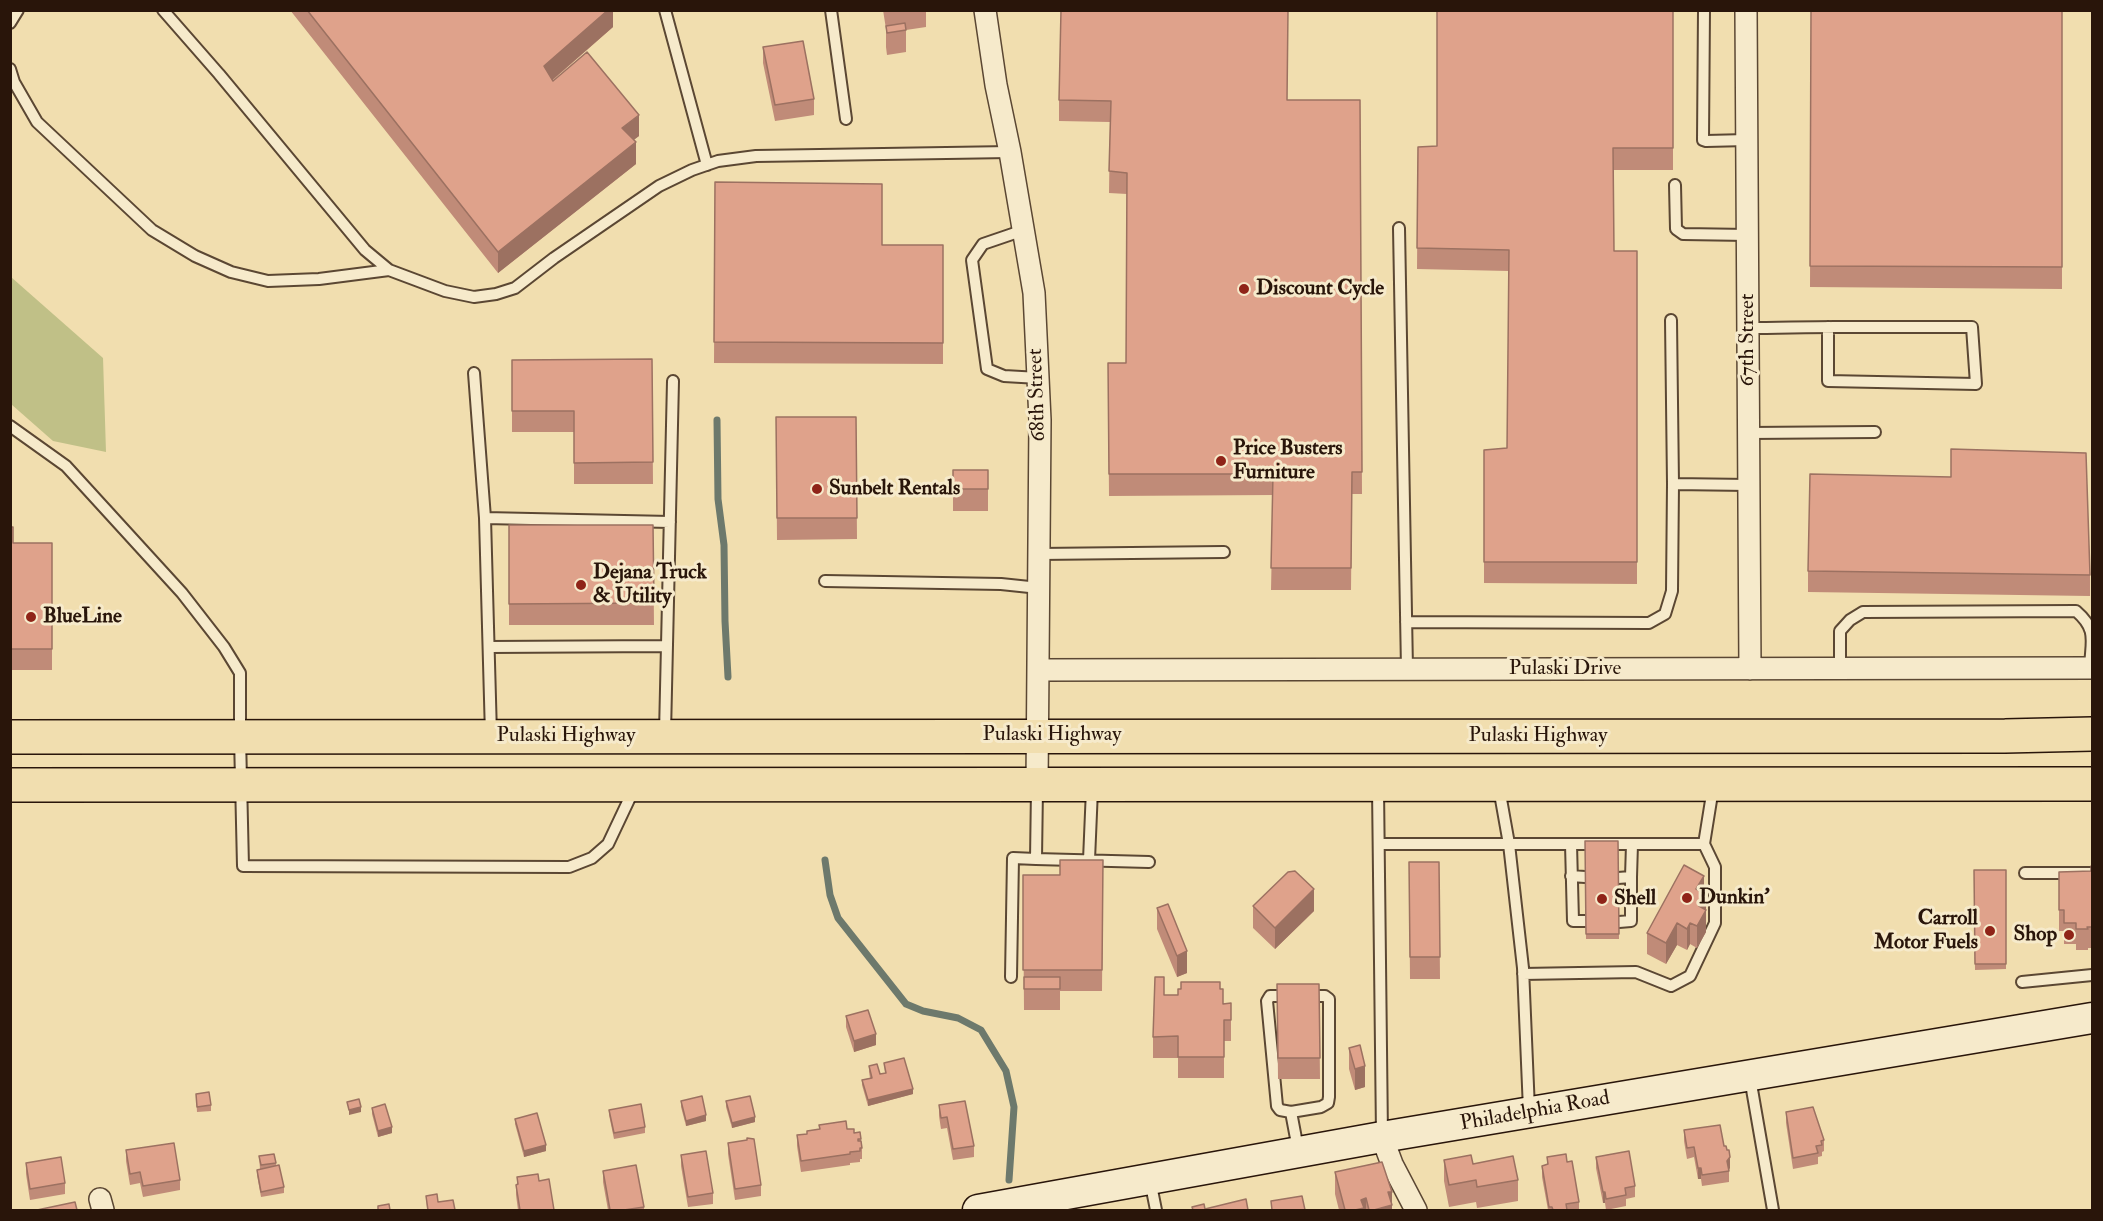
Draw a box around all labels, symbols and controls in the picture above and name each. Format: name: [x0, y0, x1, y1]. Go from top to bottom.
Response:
place label: Discount Cycle: [1256, 276, 1384, 302]
marker: Discount Cycle: [1237, 282, 1251, 296]
street label: 67th Street: [1735, 293, 1761, 387]
street label: 68th Street: [1024, 348, 1052, 442]
place label: Price Busters Furniture: [1233, 436, 1343, 486]
marker: Price Busters Furniture: [1214, 454, 1228, 468]
place label: Sunbelt Rentals: [829, 476, 960, 502]
marker: Sunbelt Rentals: [810, 482, 824, 496]
place label: Dejana Truck & Utility: [593, 560, 707, 610]
marker: Dejana Truck & Utility: [574, 578, 588, 592]
place label: BlueLine: [43, 604, 122, 630]
marker: BlueLine: [24, 610, 38, 624]
street label: Pulaski Drive: [1509, 656, 1621, 682]
street label: Pulaski Highway: [983, 722, 1121, 748]
street label: Pulaski Highway: [497, 723, 635, 749]
street label: Pulaski Highway: [1469, 723, 1607, 749]
place label: Dunkin': [1699, 885, 1770, 911]
place label: Shell: [1614, 886, 1656, 912]
marker: Dunkin': [1680, 891, 1694, 905]
marker: Shell: [1595, 892, 1609, 906]
place label: Carroll Motor Fuels: [1874, 906, 1978, 956]
place label: Shop: [2014, 922, 2057, 948]
marker: Carroll Motor Fuels: [1983, 924, 1997, 938]
marker: Shop: [2062, 928, 2076, 942]
street label: Philadelphia Road: [1458, 1086, 1612, 1138]

